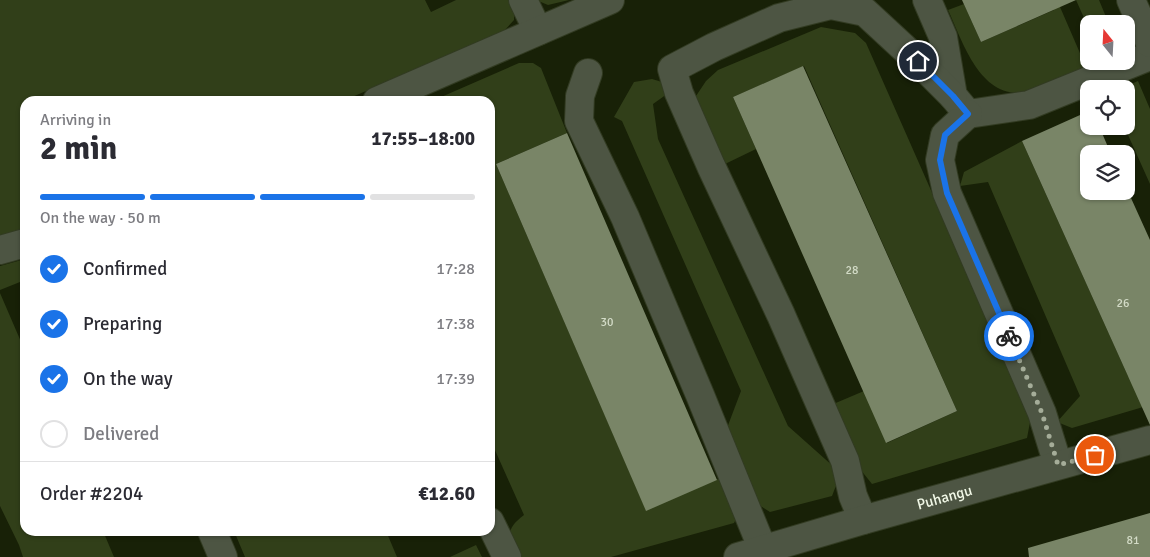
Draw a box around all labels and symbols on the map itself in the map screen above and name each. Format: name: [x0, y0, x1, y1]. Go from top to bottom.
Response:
north arrow: [1080, 15, 1135, 70]
pin: [897, 40, 939, 82]
house number: 28: [846, 263, 858, 278]
house number: 26: [1117, 296, 1129, 311]
courier: [984, 311, 1034, 361]
house number: 30: [601, 315, 613, 330]
pin: [1074, 434, 1116, 476]
street label: Puhangu: [915, 481, 974, 514]
house number: 81: [1127, 533, 1139, 548]

